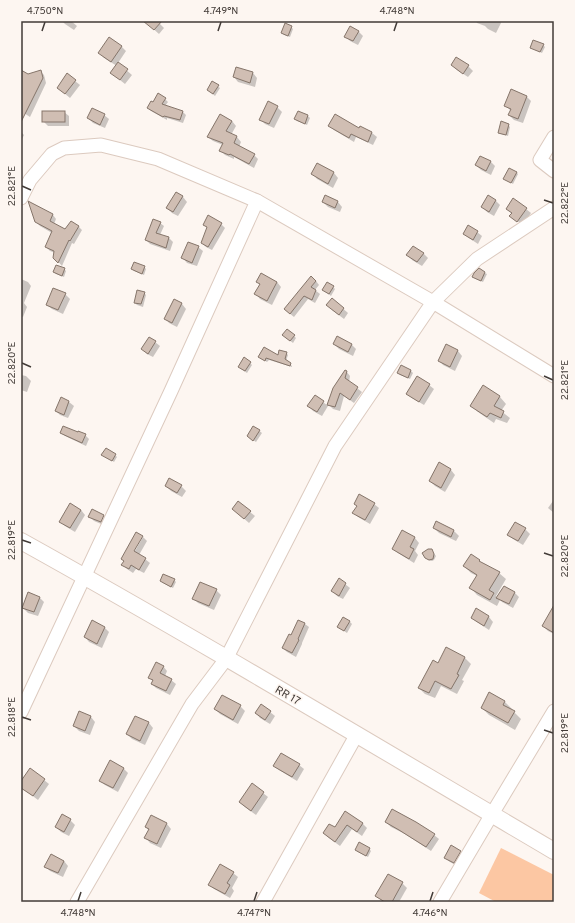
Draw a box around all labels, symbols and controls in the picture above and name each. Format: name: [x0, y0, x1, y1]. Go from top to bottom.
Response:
text: 4.750°N: [27, 5, 63, 18]
text: 4.749°N: [204, 5, 238, 18]
text: 4.748°N: [379, 5, 415, 18]
text: 22.821°E: [6, 166, 19, 206]
text: 22.822°E: [559, 182, 572, 224]
text: 22.820°E: [6, 341, 19, 385]
text: 22.821°E: [559, 360, 572, 400]
text: 22.819°E: [6, 520, 19, 560]
text: 22.820°E: [559, 534, 572, 578]
street label: RR 17: [272, 683, 303, 709]
text: 22.818°E: [6, 697, 19, 737]
text: 22.819°E: [559, 713, 572, 753]
text: 4.748°N: [60, 907, 96, 920]
text: 4.747°N: [237, 907, 271, 920]
text: 4.746°N: [412, 907, 448, 920]

